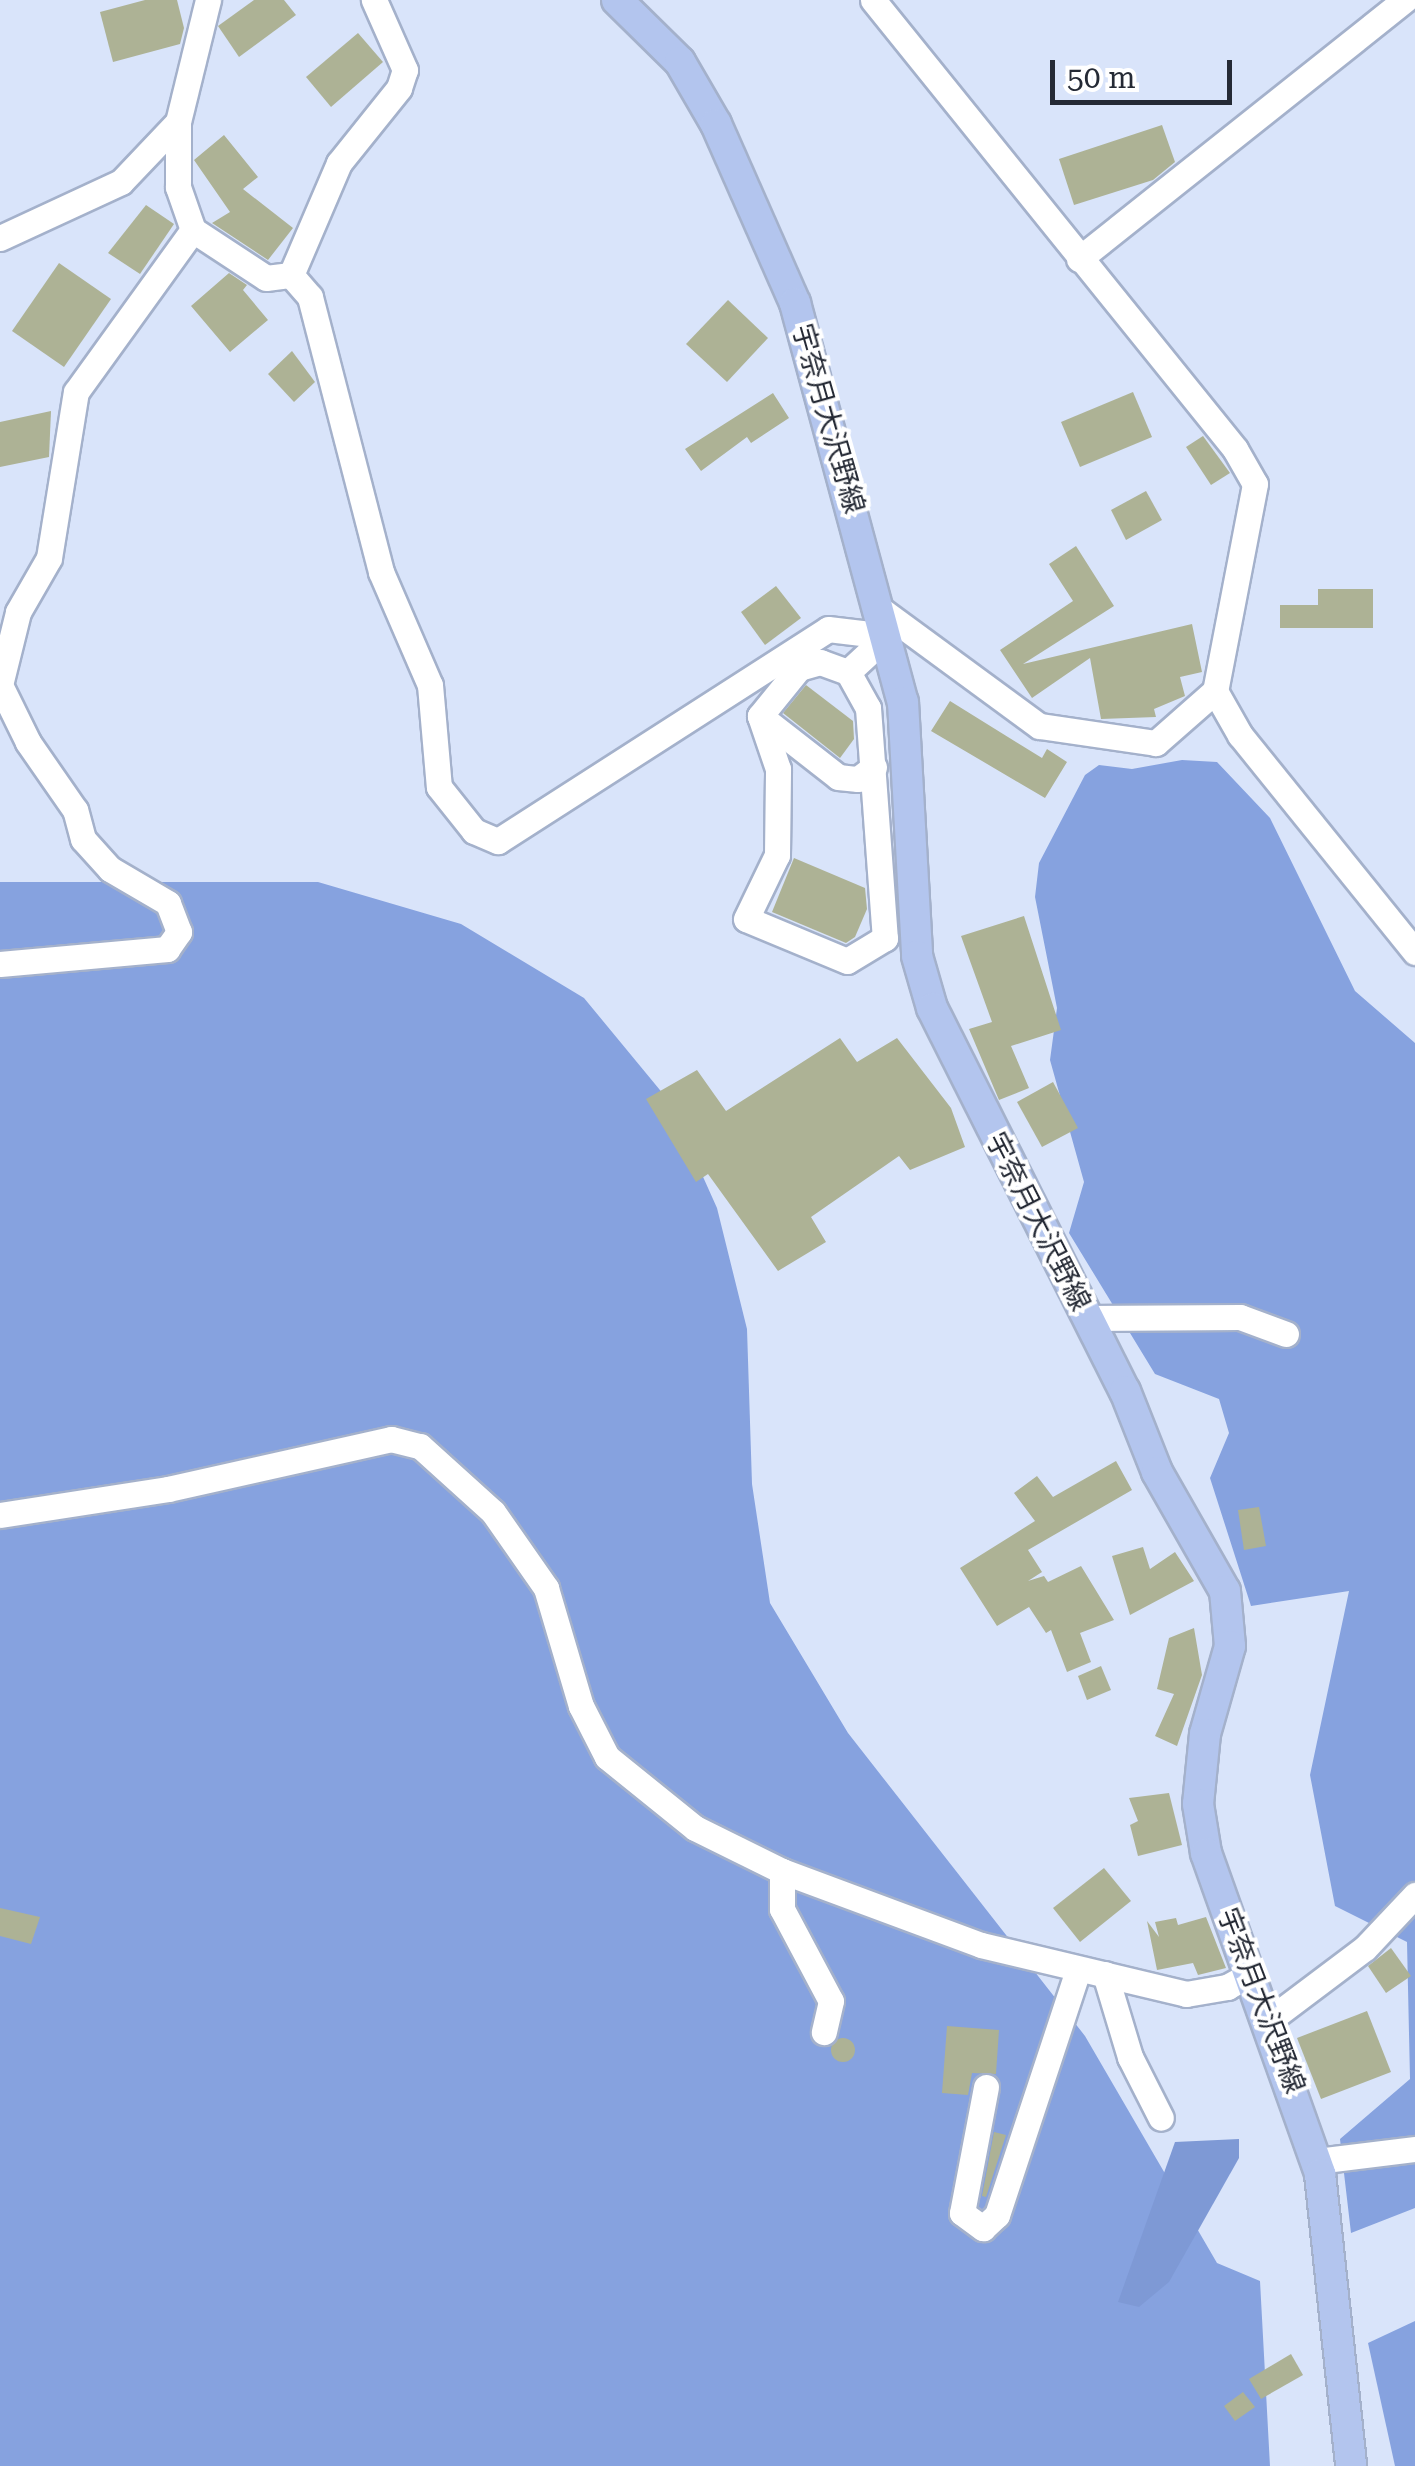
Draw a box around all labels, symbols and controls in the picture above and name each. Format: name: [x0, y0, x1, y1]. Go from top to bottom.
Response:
scale bar: [1055, 40, 1238, 102]
text: 50 m: [1067, 60, 1136, 95]
street label: 宇奈月大沢野線: [785, 320, 871, 518]
street label: 宇奈月大沢野線: [979, 1127, 1097, 1317]
street label: 宇奈月大沢野線: [1210, 1903, 1312, 2099]

